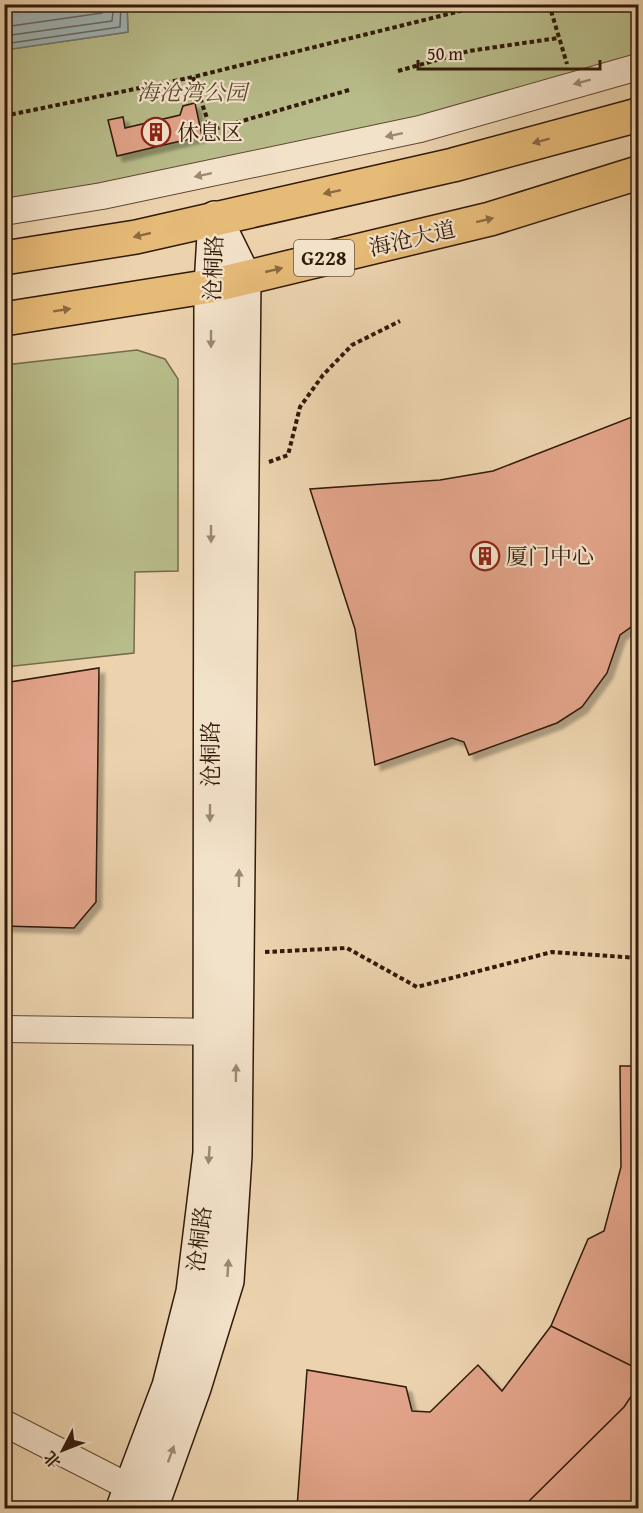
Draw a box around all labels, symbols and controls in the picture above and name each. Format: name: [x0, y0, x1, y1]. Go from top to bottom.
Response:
scale bar: [418, 33, 600, 71]
text: 50 m: [427, 40, 463, 67]
park label: 海沧湾公园: [137, 76, 250, 108]
one-way arrow: [573, 78, 591, 88]
building icon: 休息区: [140, 116, 172, 148]
place label: 休息区: [177, 116, 243, 148]
one-way arrow: [385, 130, 404, 140]
one-way arrow: [532, 137, 550, 146]
one-way arrow: [194, 171, 213, 180]
one-way arrow: [322, 188, 341, 197]
street label: 海沧大道: [366, 213, 458, 263]
one-way arrow: [475, 215, 494, 225]
one-way arrow: [132, 231, 151, 241]
street label: 沧桐路: [196, 234, 230, 302]
road number: G228: [294, 240, 354, 276]
one-way arrow: [265, 264, 283, 274]
one-way arrow: [53, 306, 72, 315]
one-way arrow: [206, 329, 216, 348]
one-way arrow: [206, 524, 216, 543]
building icon: 厦门中心: [469, 540, 501, 572]
place label: 厦门中心: [506, 540, 594, 572]
street label: 沧桐路: [194, 721, 226, 787]
one-way arrow: [205, 803, 215, 822]
one-way arrow: [234, 868, 243, 887]
one-way arrow: [231, 1063, 241, 1082]
one-way arrow: [204, 1145, 214, 1164]
street label: 沧桐路: [179, 1204, 219, 1274]
one-way arrow: [224, 1258, 233, 1277]
north arrow: [33, 1420, 93, 1480]
one-way arrow: [166, 1445, 176, 1463]
text: 北: [38, 1446, 66, 1474]

